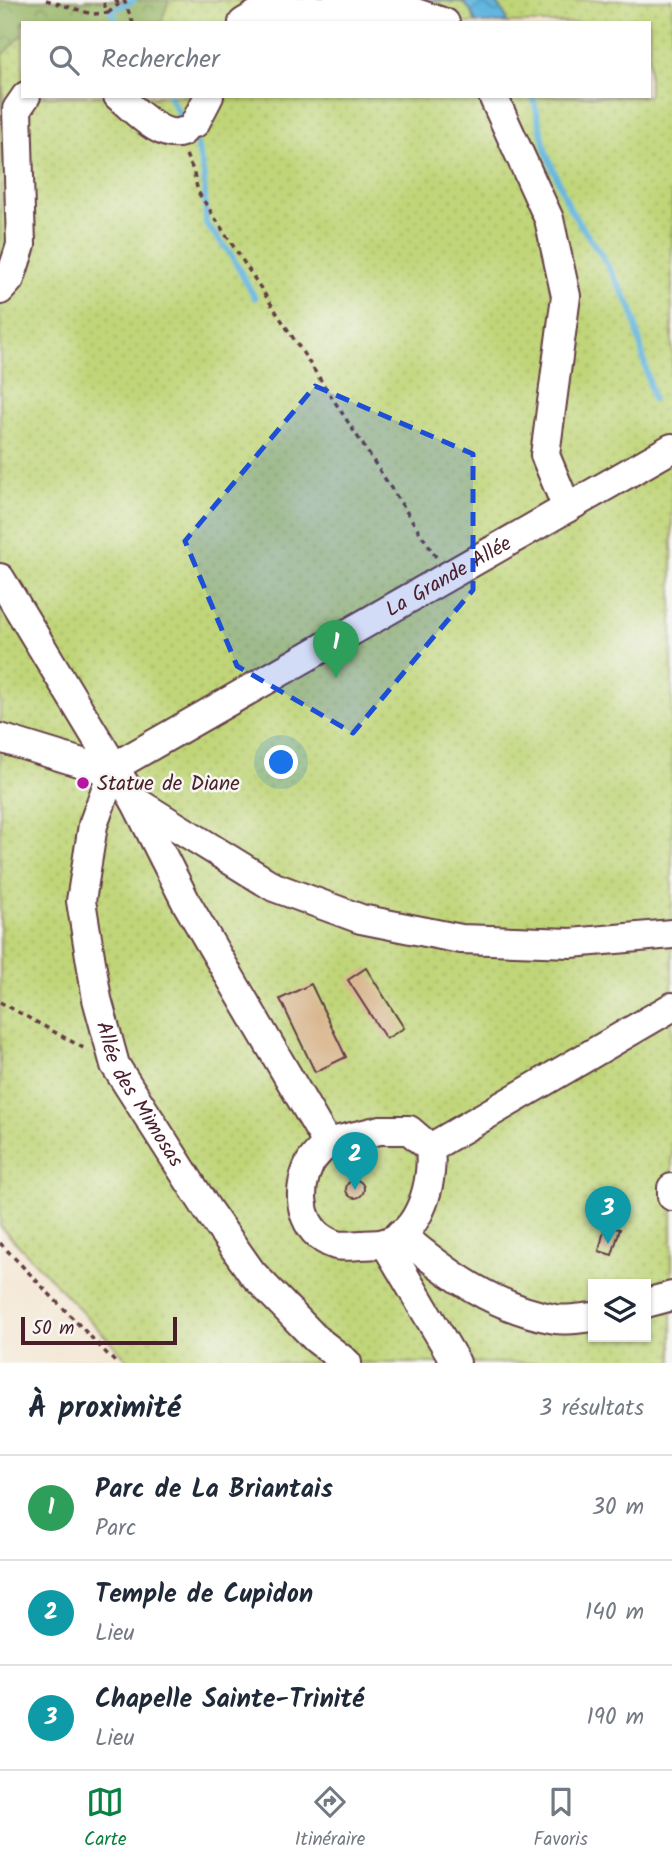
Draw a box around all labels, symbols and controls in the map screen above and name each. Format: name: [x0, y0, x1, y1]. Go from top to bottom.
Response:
search box: [21, 21, 651, 98]
text: Rechercher: [101, 39, 220, 81]
icon: search: [45, 41, 83, 79]
street label: La Grande Allée: [380, 528, 519, 626]
pin: 1: [313, 620, 359, 678]
your location: [264, 745, 298, 779]
place label: Statue de Diane: [97, 768, 240, 801]
marker: Statue de Diane: [75, 775, 91, 791]
street label: Allée des Mimosas: [86, 1018, 191, 1174]
pin: 2: [332, 1132, 378, 1190]
pin: 3: [585, 1186, 631, 1244]
map controls: [588, 1279, 651, 1342]
button: layers: [588, 1279, 651, 1342]
scale bar: [21, 1314, 177, 1346]
text: 50 m: [32, 1314, 74, 1344]
text: À proximité: [28, 1385, 181, 1433]
text: 3 résultats: [539, 1391, 644, 1427]
text: Parc de La Briantais: [95, 1469, 333, 1511]
text: 1: [48, 1490, 54, 1526]
text: 30 m: [592, 1490, 644, 1526]
text: Parc: [95, 1511, 136, 1547]
text: Temple de Cupidon: [95, 1574, 313, 1616]
text: 2: [44, 1595, 58, 1631]
text: 140 m: [585, 1595, 644, 1631]
text: Lieu: [95, 1616, 134, 1652]
text: Chapelle Sainte-Trinité: [95, 1679, 364, 1721]
text: 3: [45, 1700, 57, 1736]
text: 190 m: [587, 1700, 644, 1736]
text: Lieu: [95, 1721, 134, 1757]
tab: Carte: [84, 1783, 127, 1855]
tab: Itinéraire: [295, 1783, 365, 1855]
tab: Favoris: [534, 1783, 588, 1855]

